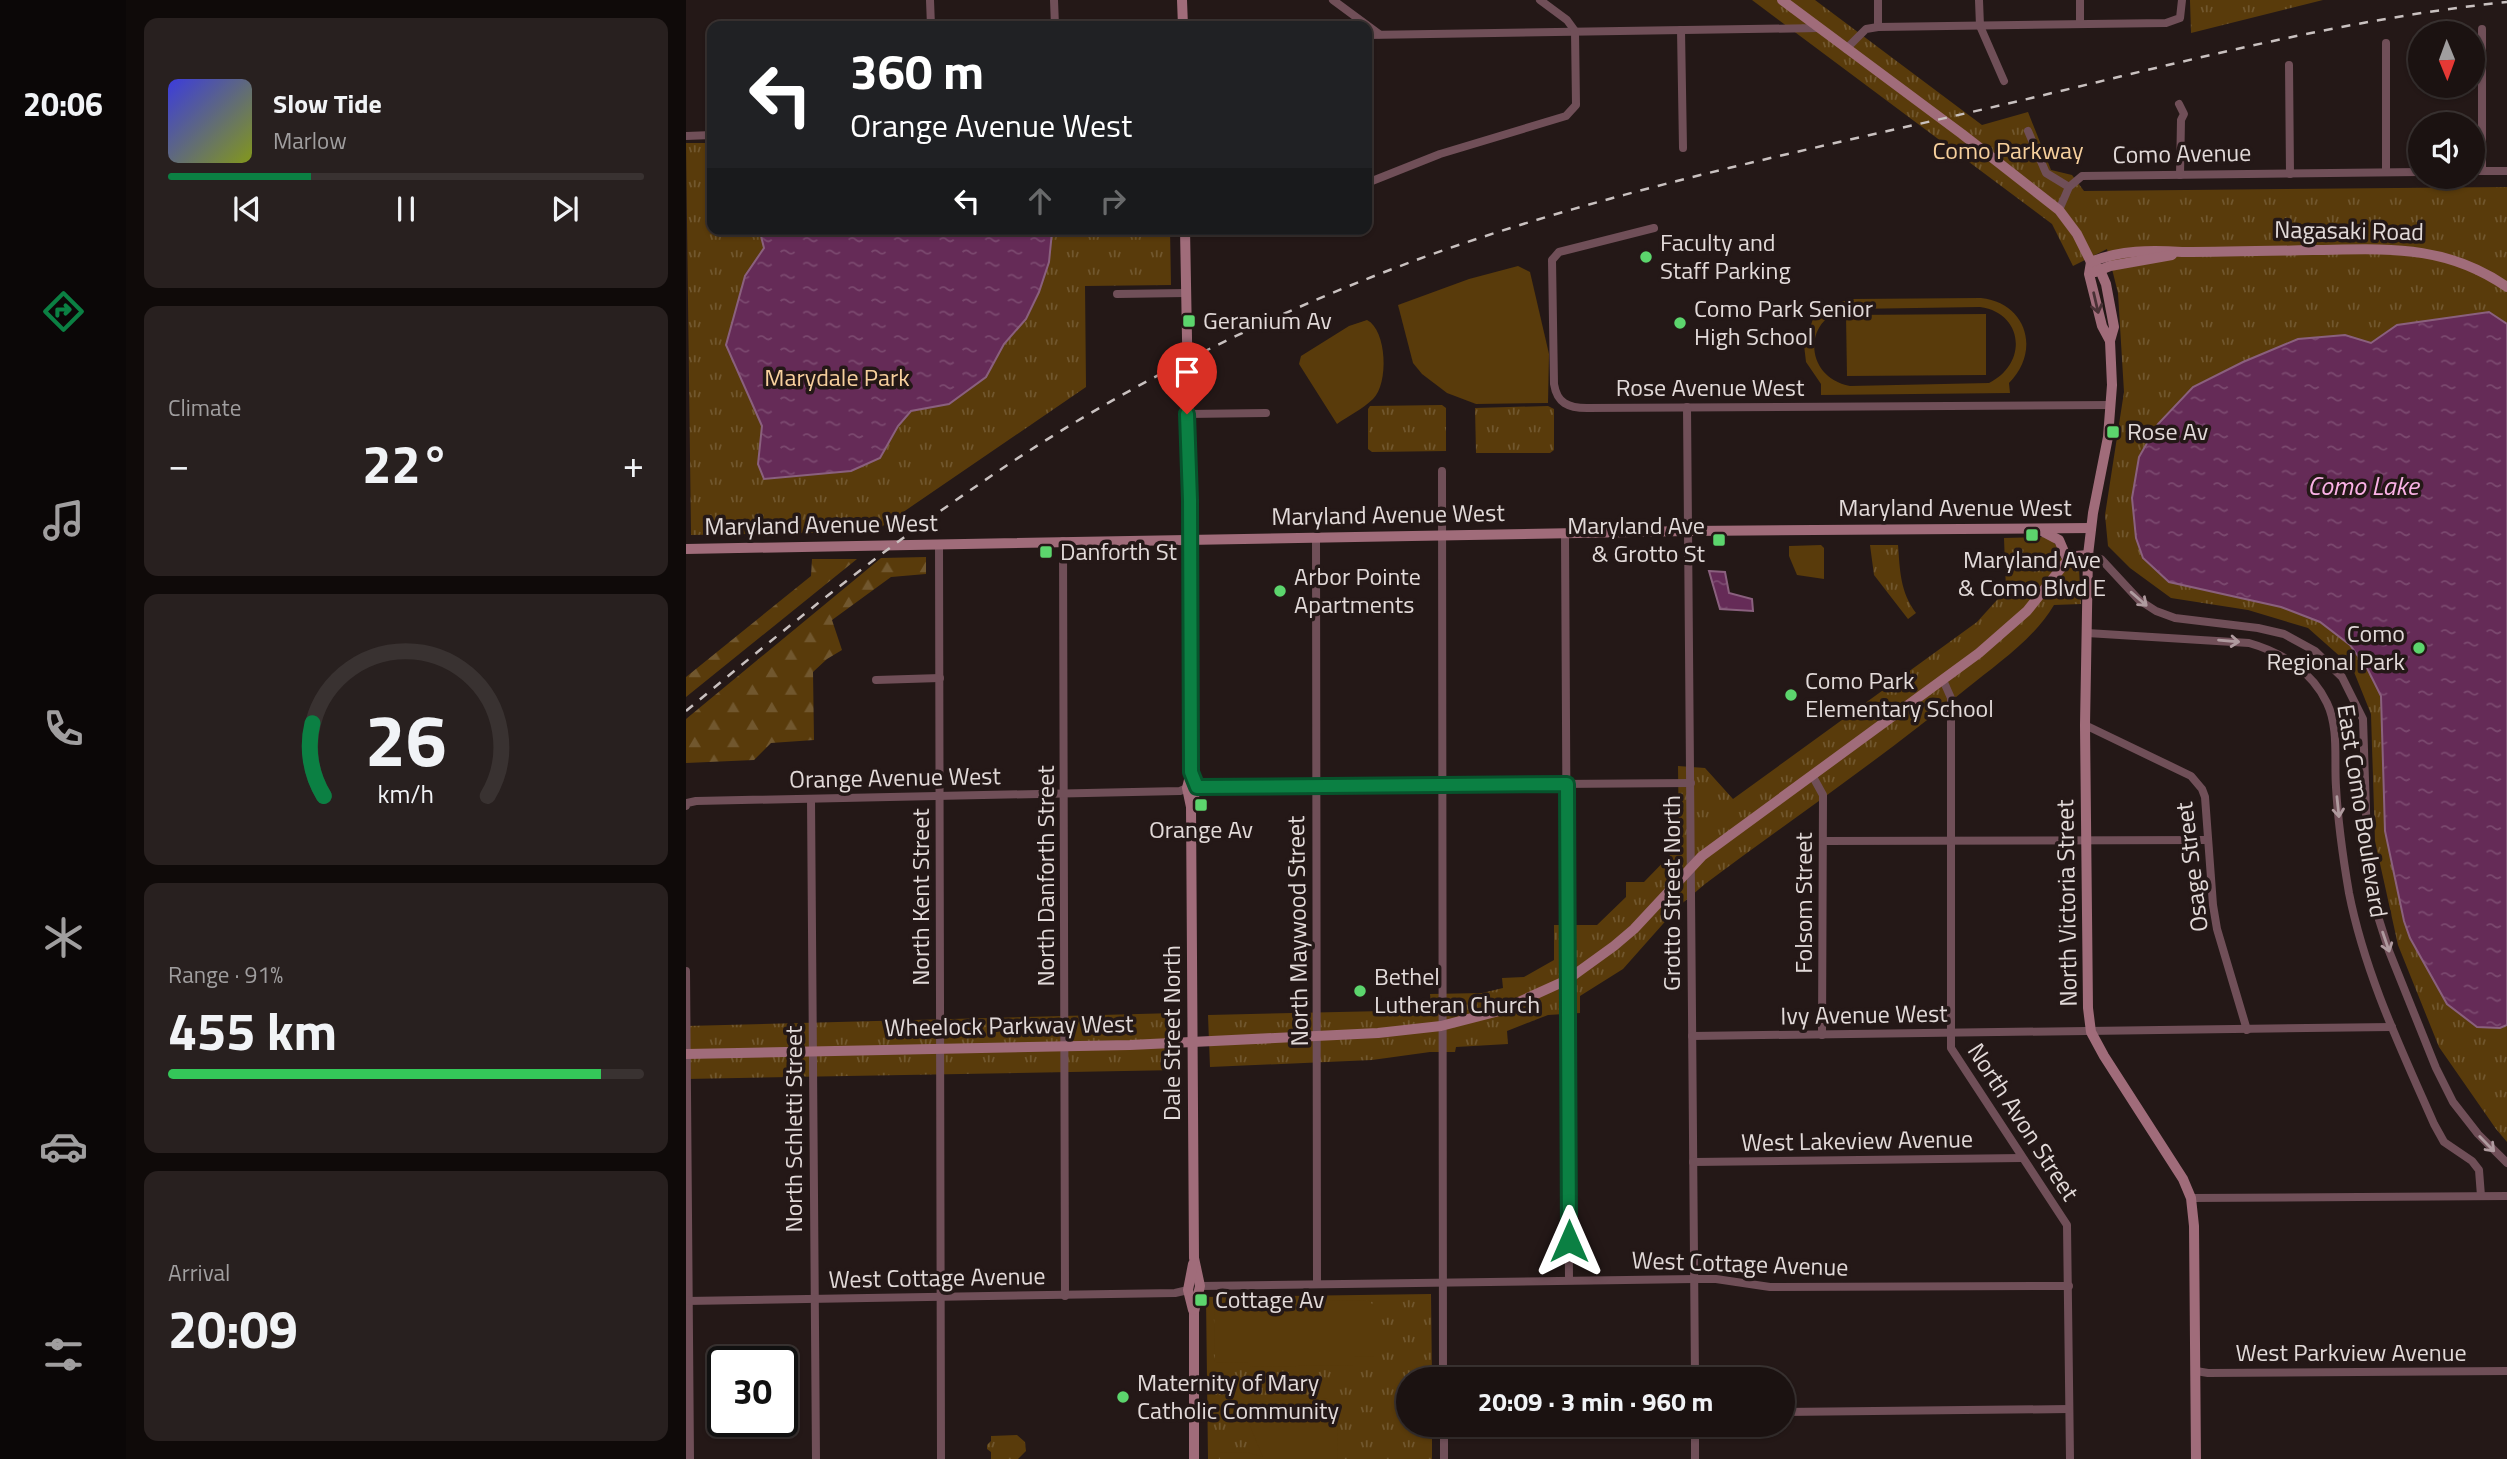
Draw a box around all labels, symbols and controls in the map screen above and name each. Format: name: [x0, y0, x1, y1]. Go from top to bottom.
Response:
north arrow: [2408, 21, 2485, 98]
map controls: [2408, 21, 2485, 189]
text: 360 m: [850, 33, 984, 108]
icon: left: [735, 49, 826, 140]
text: 20:06: [23, 80, 103, 128]
text: Slow Tide: [273, 84, 382, 123]
text: Orange Avenue West: [850, 101, 1132, 149]
button: sound: [2408, 112, 2485, 189]
text: Marlow: [273, 123, 347, 158]
park label: Como Parkway: [1932, 132, 2084, 168]
street label: Como Avenue: [2112, 134, 2252, 172]
icon: left: [948, 182, 986, 220]
icon: ahead: [1021, 182, 1059, 220]
icon: right: [1094, 182, 1132, 220]
icon: previous: [228, 190, 266, 228]
icon: pause: [387, 190, 425, 228]
icon: next: [546, 190, 584, 228]
street label: Nagasaki Road: [2274, 211, 2424, 249]
place label: Faculty and Staff Parking: [1660, 224, 1791, 288]
marker: Faculty and Staff Parking: [1638, 249, 1654, 265]
icon: directions: [39, 287, 88, 336]
place label: Como Park Senior High School: [1694, 290, 1873, 354]
one-way arrow: [2090, 291, 2104, 314]
place label: Geranium Av: [1203, 302, 1332, 338]
marker: Geranium Av: [1181, 313, 1197, 329]
marker: Como Park Senior High School: [1672, 315, 1688, 331]
pin: [1157, 342, 1217, 414]
icon: arrive: [1168, 353, 1206, 391]
park label: Marydale Park: [764, 359, 910, 395]
street label: Rose Avenue West: [1616, 369, 1805, 405]
text: Climate: [168, 390, 241, 425]
place label: Rose Av: [2127, 413, 2208, 449]
text: 22°: [362, 424, 450, 503]
marker: Rose Av: [2105, 424, 2121, 440]
text: −: [168, 435, 189, 493]
text: +: [623, 435, 644, 493]
water label: Como Lake: [2307, 466, 2421, 505]
street label: Maryland Avenue West: [1838, 489, 2072, 525]
street label: Maryland Avenue West: [1271, 494, 1506, 534]
icon: music: [39, 496, 88, 545]
street label: Maryland Avenue West: [704, 504, 939, 544]
place label: Maryland Ave & Grotto St: [1567, 507, 1706, 571]
marker: Maryland Ave & Como Blvd E: [2024, 527, 2040, 543]
marker: Maryland Ave & Grotto St: [1711, 532, 1727, 548]
place label: Danforth St: [1060, 533, 1177, 569]
place label: Maryland Ave & Como Blvd E: [1958, 541, 2106, 605]
marker: Danforth St: [1038, 544, 1054, 560]
place label: Arbor Pointe Apartments: [1294, 558, 1421, 622]
marker: Arbor Pointe Apartments: [1272, 583, 1288, 599]
one-way arrow: [2130, 591, 2148, 607]
place label: Como Regional Park: [2266, 615, 2406, 679]
one-way arrow: [2217, 635, 2240, 648]
marker: Como Regional Park: [2411, 640, 2427, 656]
place label: Como Park Elementary School: [1805, 662, 1994, 726]
text: 26: [365, 684, 447, 794]
marker: Como Park Elementary School: [1783, 687, 1799, 703]
street label: East Como Boulevard: [2328, 702, 2398, 920]
icon: phone: [39, 704, 88, 753]
street label: Orange Avenue West: [789, 757, 1002, 797]
street label: North Danforth Street: [1027, 765, 1063, 987]
text: km/h: [378, 774, 434, 812]
street label: Grotto Street North: [1653, 795, 1689, 991]
one-way arrow: [2331, 795, 2344, 818]
marker: Orange Av: [1193, 797, 1209, 813]
street label: North Victoria Street: [2046, 799, 2086, 1007]
street label: Osage Street: [2165, 800, 2217, 934]
street label: North Kent Street: [902, 808, 938, 986]
place label: Orange Av: [1149, 811, 1253, 847]
street label: North Maywood Street: [1277, 815, 1317, 1047]
street label: Folsom Street: [1785, 832, 1821, 974]
icon: climate: [39, 913, 88, 962]
one-way arrow: [2381, 930, 2393, 952]
street label: Dale Street North: [1153, 945, 1189, 1121]
text: Range · 91%: [168, 957, 283, 992]
place label: Bethel Lutheran Church: [1374, 958, 1540, 1022]
marker: Bethel Lutheran Church: [1352, 983, 1368, 999]
text: 455 km: [168, 991, 337, 1070]
street label: Ivy Avenue West: [1780, 995, 1948, 1033]
street label: Wheelock Parkway West: [884, 1005, 1134, 1045]
street label: North Schletti Street: [775, 1025, 811, 1232]
street label: North Avon Street: [1959, 1036, 2089, 1208]
street label: West Lakeview Avenue: [1741, 1120, 1973, 1160]
icon: car: [39, 1122, 88, 1171]
one-way arrow: [2478, 1135, 2495, 1152]
position arrow: [1532, 1204, 1606, 1278]
street label: West Cottage Avenue: [1631, 1241, 1849, 1285]
text: Arrival: [168, 1255, 230, 1290]
street label: West Cottage Avenue: [828, 1257, 1046, 1297]
place label: Cottage Av: [1215, 1281, 1324, 1317]
text: 20:09: [168, 1289, 298, 1368]
marker: Cottage Av: [1193, 1292, 1209, 1308]
icon: filters: [39, 1330, 88, 1379]
street label: West Parkview Avenue: [2235, 1334, 2467, 1370]
speed limit sign: 30: [707, 1346, 798, 1437]
place label: Maternity of Mary Catholic Community: [1137, 1364, 1340, 1428]
text: 20:09 · 3 min · 960 m: [1478, 1382, 1713, 1421]
marker: Maternity of Mary Catholic Community: [1115, 1389, 1131, 1405]

